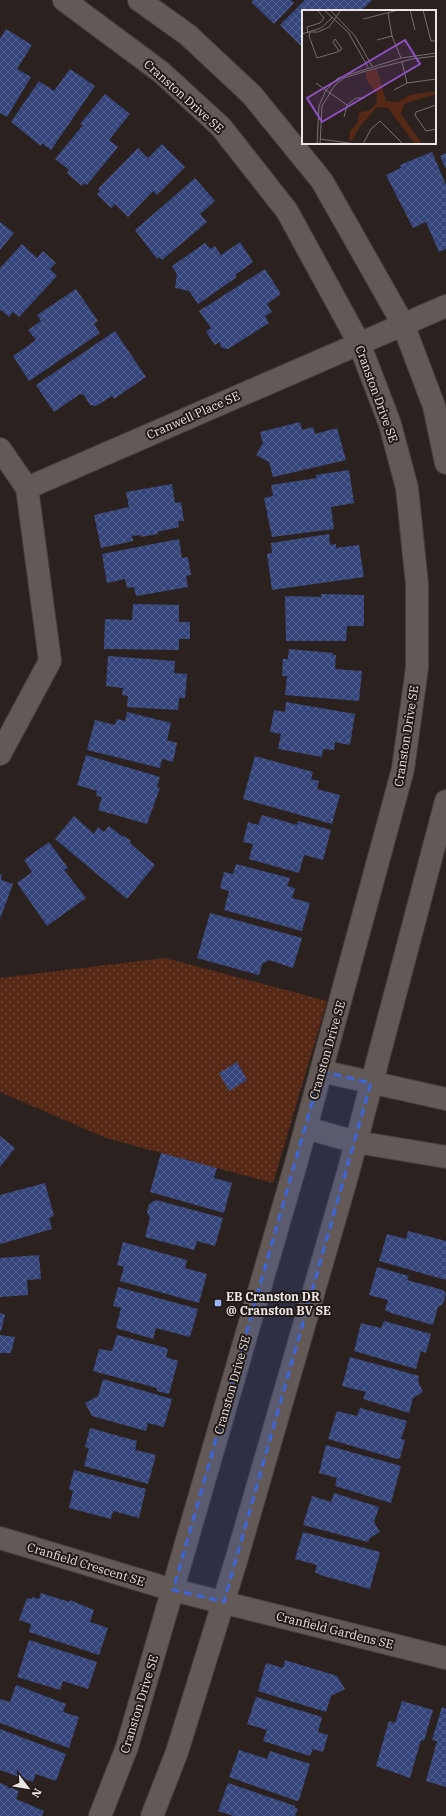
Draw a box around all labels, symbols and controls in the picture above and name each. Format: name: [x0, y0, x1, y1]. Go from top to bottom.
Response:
inset map: [302, 10, 436, 144]
street label: Cranston Drive SE: [141, 56, 227, 136]
street label: Cranston Drive SE: [352, 343, 402, 445]
street label: Cranwell Place SE: [144, 388, 242, 442]
street label: Cranston Drive SE: [391, 684, 421, 788]
street label: Cranston Drive SE: [306, 999, 348, 1101]
place label: EB Cranston DR @ Cranston BV SE: [226, 1289, 331, 1318]
marker: EB Cranston DR @ Cranston BV SE: [213, 1298, 223, 1308]
street label: Cranston Drive SE: [211, 1334, 253, 1436]
street label: Cranfield Crescent SE: [25, 1539, 147, 1589]
street label: Cranfield Gardens SE: [275, 1608, 395, 1652]
street label: Cranston Drive SE: [117, 1653, 161, 1755]
north arrow: [8, 1768, 48, 1808]
text: N: [28, 1786, 45, 1801]

